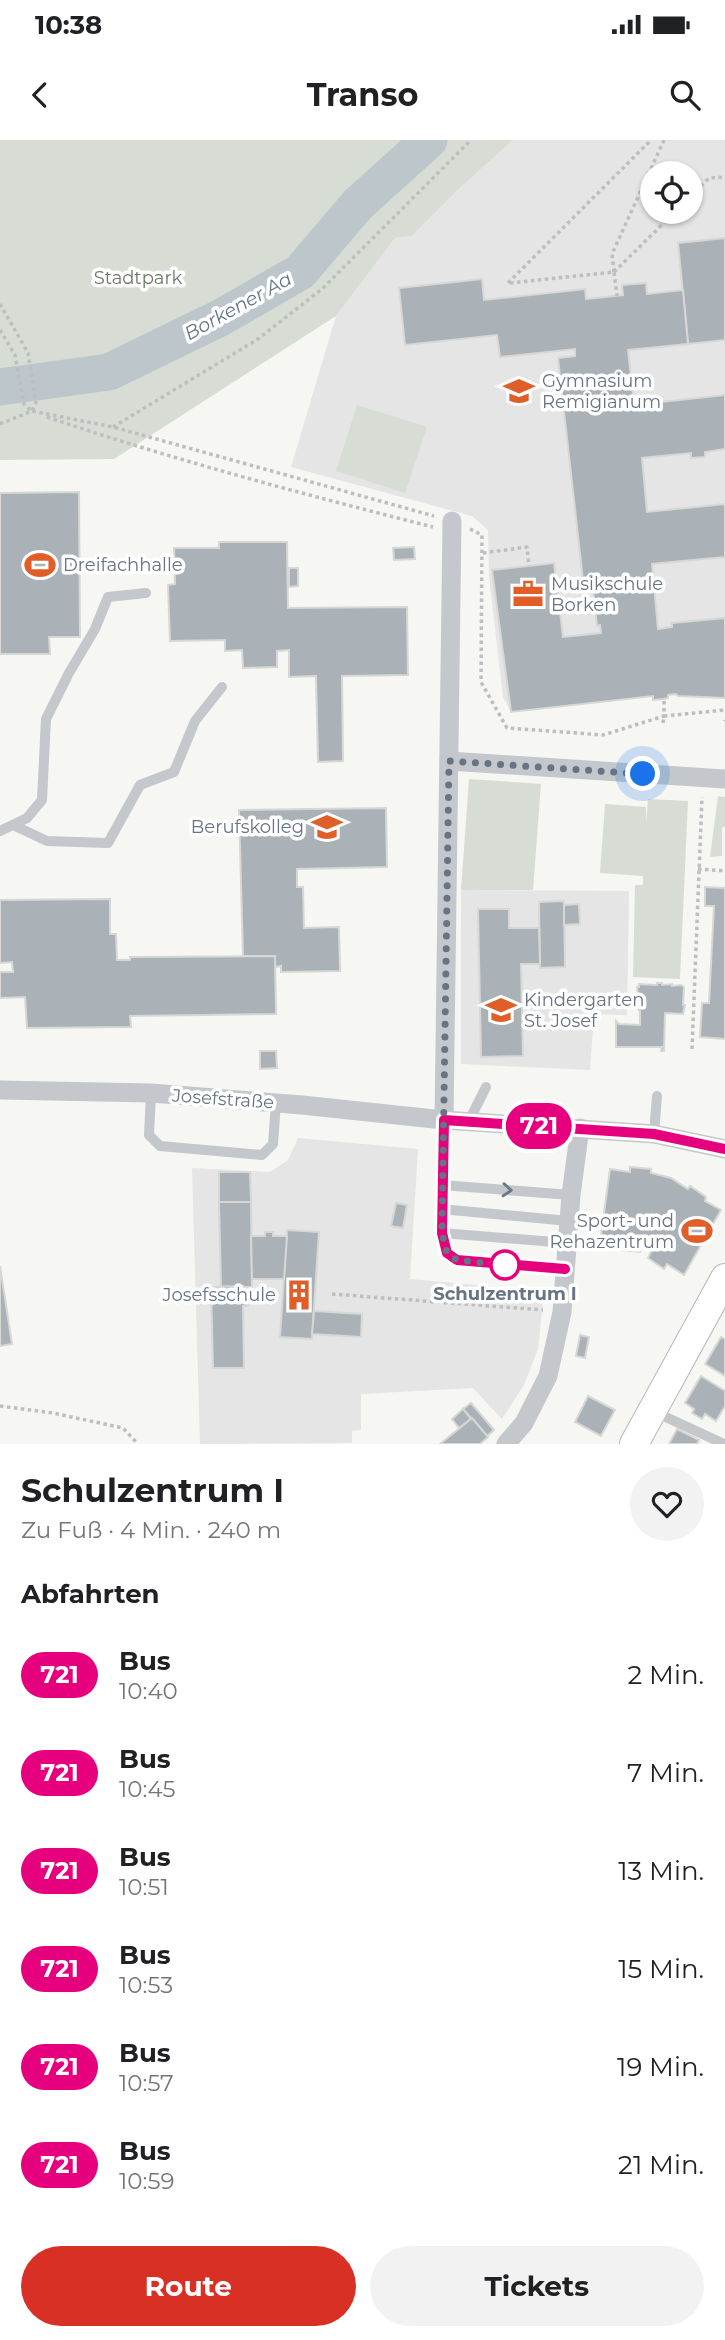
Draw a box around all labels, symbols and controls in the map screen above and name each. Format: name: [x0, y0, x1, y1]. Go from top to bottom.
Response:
text: 10:38: [35, 9, 102, 41]
text: Transo: [307, 75, 418, 114]
icon: back: [21, 76, 59, 114]
icon: search: [666, 76, 704, 114]
map controls: [640, 161, 703, 224]
button: locate: [640, 161, 703, 224]
park label: Stadtpark: [94, 267, 183, 289]
water label: Borkener Aa: [180, 267, 296, 345]
place label: Gymnasium Remigianum: [542, 370, 661, 413]
school or university icon: Gymnasium Remigianum: [502, 374, 536, 408]
sports icon: Dreifachhalle: [23, 548, 57, 582]
place label: Dreifachhalle: [63, 554, 183, 576]
place label: Musikschule Borken: [551, 573, 663, 616]
office icon: Musikschule Borken: [511, 577, 545, 611]
your location: [625, 756, 660, 791]
school or university icon: Berufskolleg: [310, 810, 344, 844]
place label: Berufskolleg: [191, 816, 304, 838]
place label: Kindergarten St. Josef: [524, 989, 644, 1032]
school or university icon: Kindergarten St. Josef: [484, 993, 518, 1027]
street label: Josefstraße: [170, 1084, 275, 1114]
line badge: 721: [499, 1103, 579, 1149]
text: 721: [520, 1111, 558, 1140]
one-way arrow: [501, 1182, 512, 1197]
place label: Sport- und Rehazentrum: [550, 1210, 674, 1253]
sports icon: Sport- und Rehazentrum: [680, 1214, 714, 1248]
marker: Schulzentrum I: [490, 1250, 520, 1280]
building icon: Josefsschule: [282, 1278, 316, 1312]
place label: Schulzentrum I: [433, 1283, 577, 1305]
place label: Josefsschule: [161, 1284, 276, 1306]
button: heart: [630, 1467, 704, 1541]
text: Schulzentrum I: [21, 1470, 284, 1510]
text: Zu Fuß · 4 Min. · 240 m: [21, 1516, 281, 1544]
text: Abfahrten: [21, 1578, 160, 1610]
text: Bus: [119, 1645, 171, 1677]
text: 2 Min.: [628, 1659, 704, 1691]
text: 721: [40, 1660, 79, 1689]
text: 10:40: [119, 1677, 178, 1705]
text: Bus: [119, 1743, 171, 1775]
text: 7 Min.: [627, 1757, 704, 1789]
text: 721: [40, 1758, 79, 1787]
text: 10:45: [119, 1775, 176, 1803]
text: Bus: [119, 1841, 171, 1873]
text: 13 Min.: [618, 1855, 704, 1887]
text: 721: [40, 1856, 79, 1885]
text: 10:51: [119, 1873, 169, 1901]
text: Bus: [119, 1939, 171, 1971]
text: 15 Min.: [618, 1953, 704, 1985]
text: 721: [40, 1954, 79, 1983]
text: 10:53: [119, 1971, 173, 1999]
text: Bus: [119, 2037, 171, 2069]
text: 19 Min.: [617, 2051, 704, 2083]
text: 721: [40, 2052, 79, 2081]
text: 10:57: [119, 2069, 174, 2097]
text: Bus: [119, 2135, 171, 2167]
text: 21 Min.: [618, 2149, 704, 2181]
text: 721: [40, 2150, 79, 2179]
text: 10:59: [119, 2167, 174, 2195]
button: Route: [21, 2246, 356, 2326]
button: Tickets: [370, 2246, 704, 2326]

